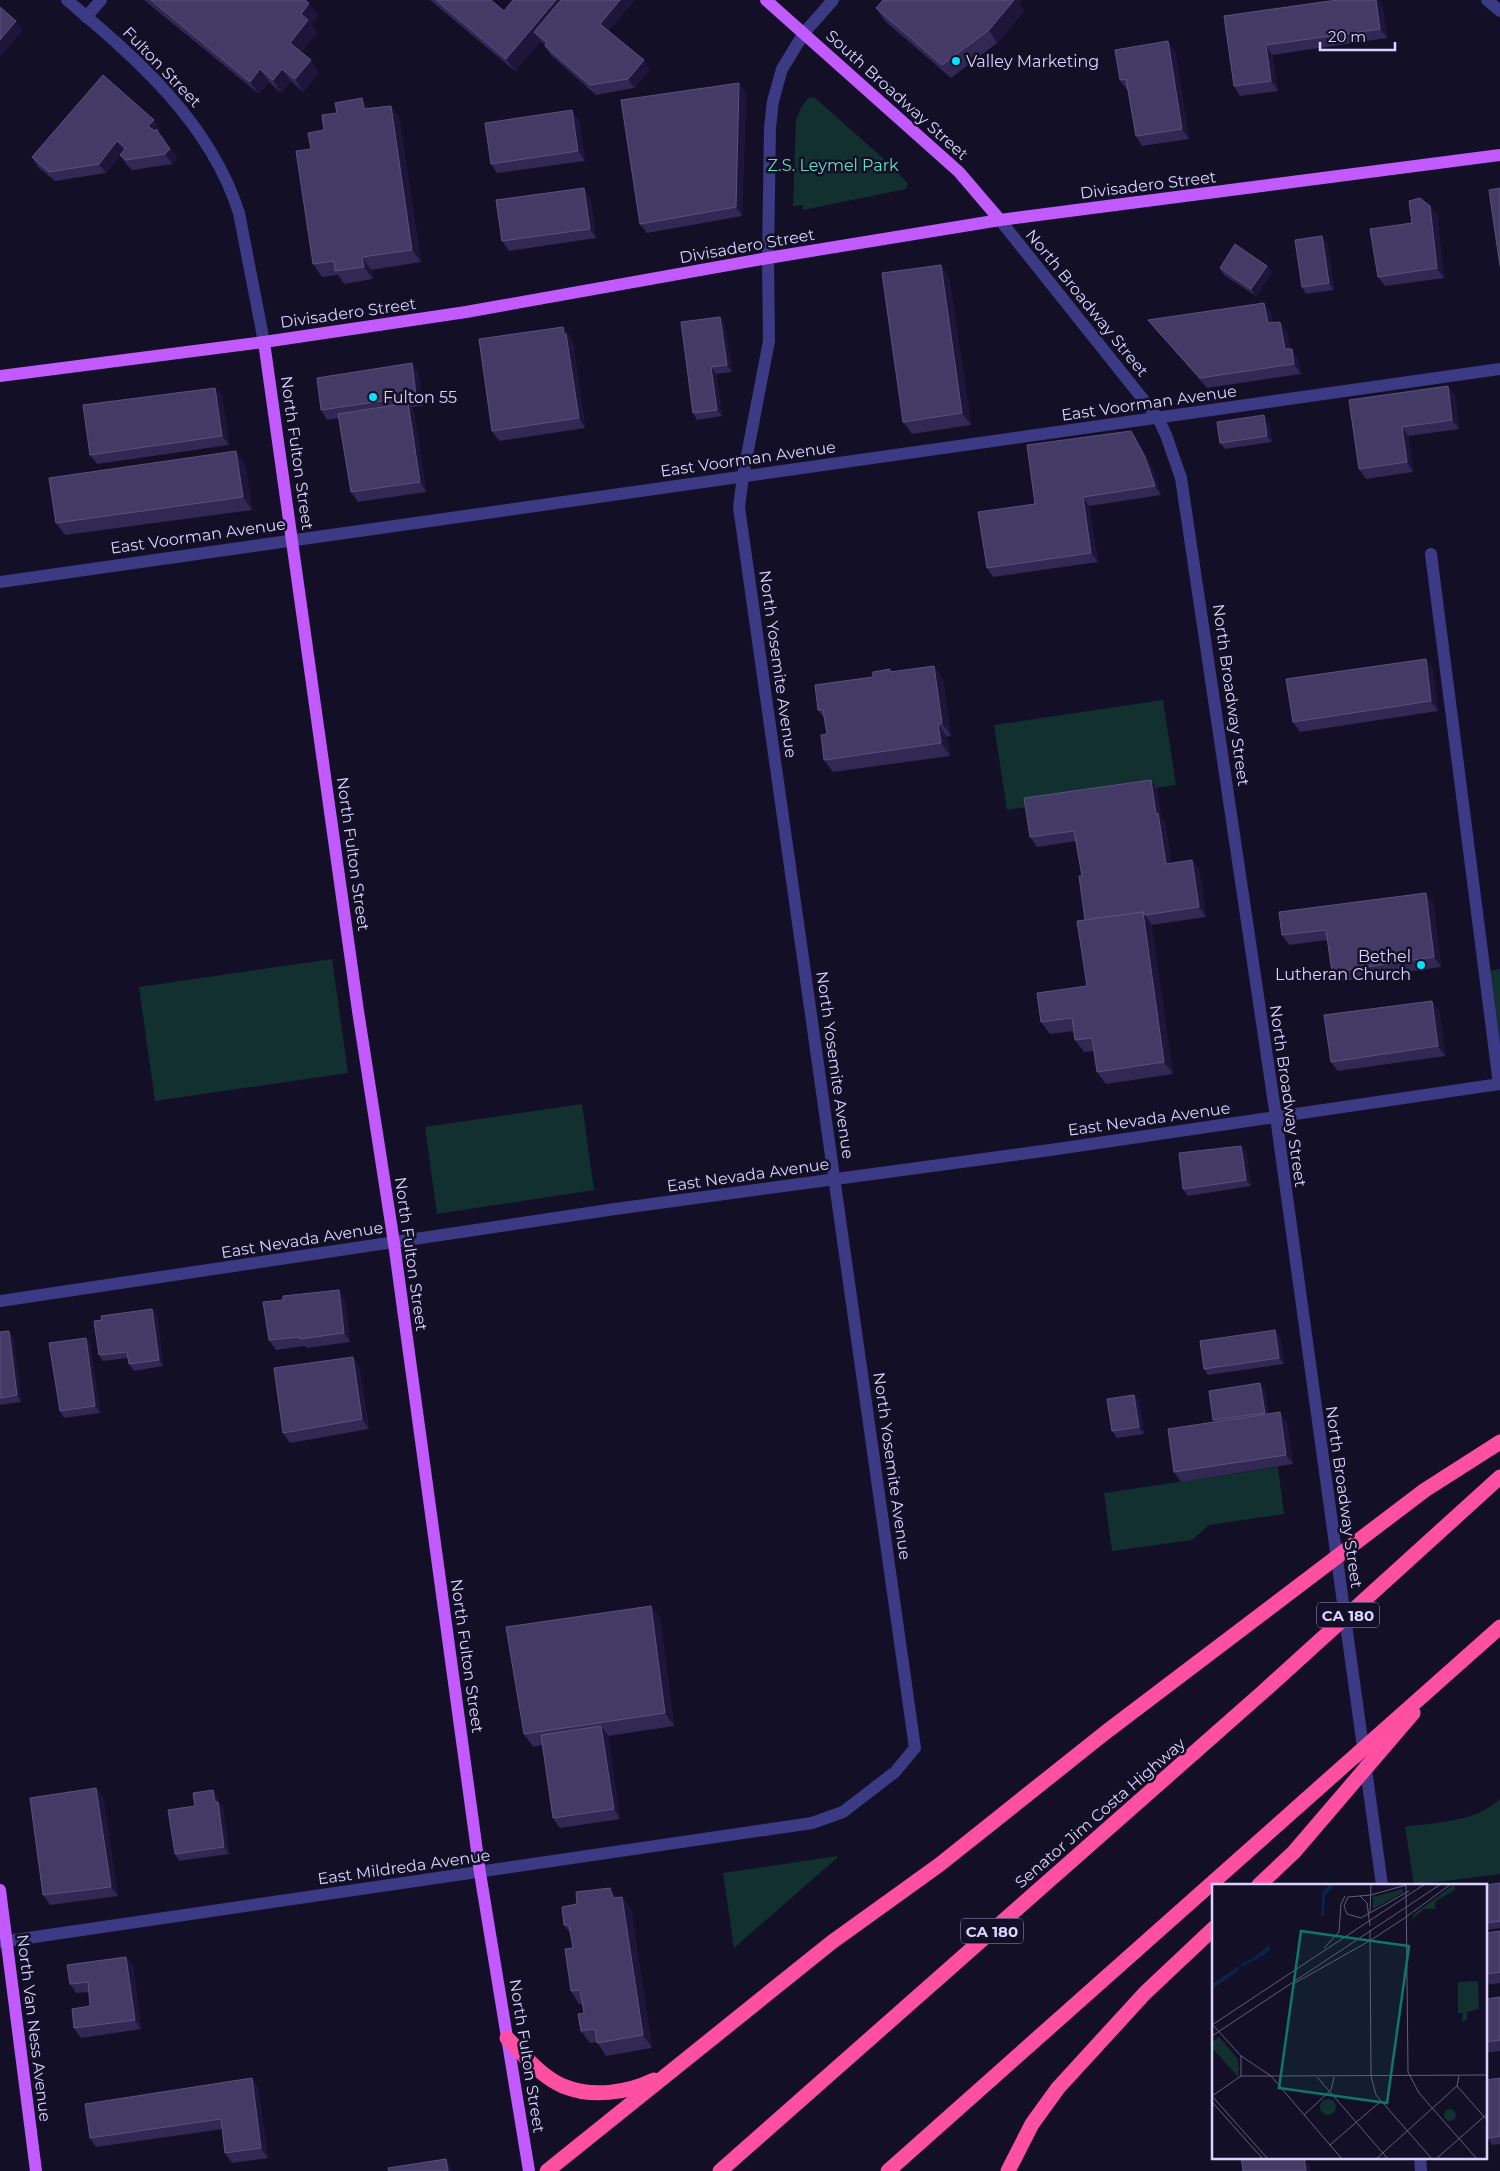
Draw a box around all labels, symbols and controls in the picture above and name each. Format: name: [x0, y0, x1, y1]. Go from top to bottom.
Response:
scale bar: [1320, 20, 1395, 52]
street label: Fulton Street: [119, 23, 205, 111]
street label: South Broadway Street: [822, 26, 972, 164]
text: 20 m: [1328, 27, 1366, 46]
place label: Valley Marketing: [966, 52, 1099, 71]
marker: Valley Marketing: [950, 55, 962, 67]
park label: Z.S. Leymel Park: [767, 156, 899, 175]
street label: Divisadero Street: [1079, 167, 1218, 203]
street label: Divisadero Street: [678, 225, 817, 267]
street label: North Broadway Street: [1022, 226, 1153, 381]
street label: Divisadero Street: [279, 294, 418, 332]
street label: North Fulton Street: [277, 375, 317, 532]
street label: East Voorman Avenue: [1060, 381, 1238, 425]
place label: Fulton 55: [383, 388, 457, 407]
marker: Fulton 55: [367, 391, 379, 403]
street label: East Voorman Avenue: [659, 437, 837, 481]
street label: East Voorman Avenue: [109, 514, 287, 558]
street label: North Yosemite Avenue: [755, 569, 801, 759]
street label: North Broadway Street: [1209, 603, 1253, 788]
street label: North Fulton Street: [333, 776, 373, 933]
place label: Bethel Lutheran Church: [1275, 947, 1411, 984]
marker: Bethel Lutheran Church: [1415, 959, 1427, 971]
street label: North Yosemite Avenue: [812, 970, 858, 1160]
street label: North Broadway Street: [1266, 1004, 1310, 1189]
street label: East Nevada Avenue: [1067, 1098, 1231, 1140]
street label: East Nevada Avenue: [666, 1154, 830, 1196]
street label: North Fulton Street: [391, 1176, 431, 1333]
street label: East Nevada Avenue: [220, 1218, 384, 1262]
street label: North Yosemite Avenue: [869, 1371, 915, 1561]
street label: North Broadway Street: [1322, 1405, 1366, 1590]
street label: North Fulton Street: [447, 1578, 487, 1735]
road number: CA 180: [1317, 1602, 1379, 1628]
street label: Senator Jim Costa Highway: [1011, 1734, 1189, 1892]
street label: East Mildreda Avenue: [317, 1845, 491, 1889]
inset map: [1212, 1884, 1488, 2158]
road number: CA 180: [961, 1918, 1023, 1944]
street label: North Van Ness Avenue: [13, 1933, 55, 2123]
street label: North Fulton Street: [505, 1978, 549, 2135]

